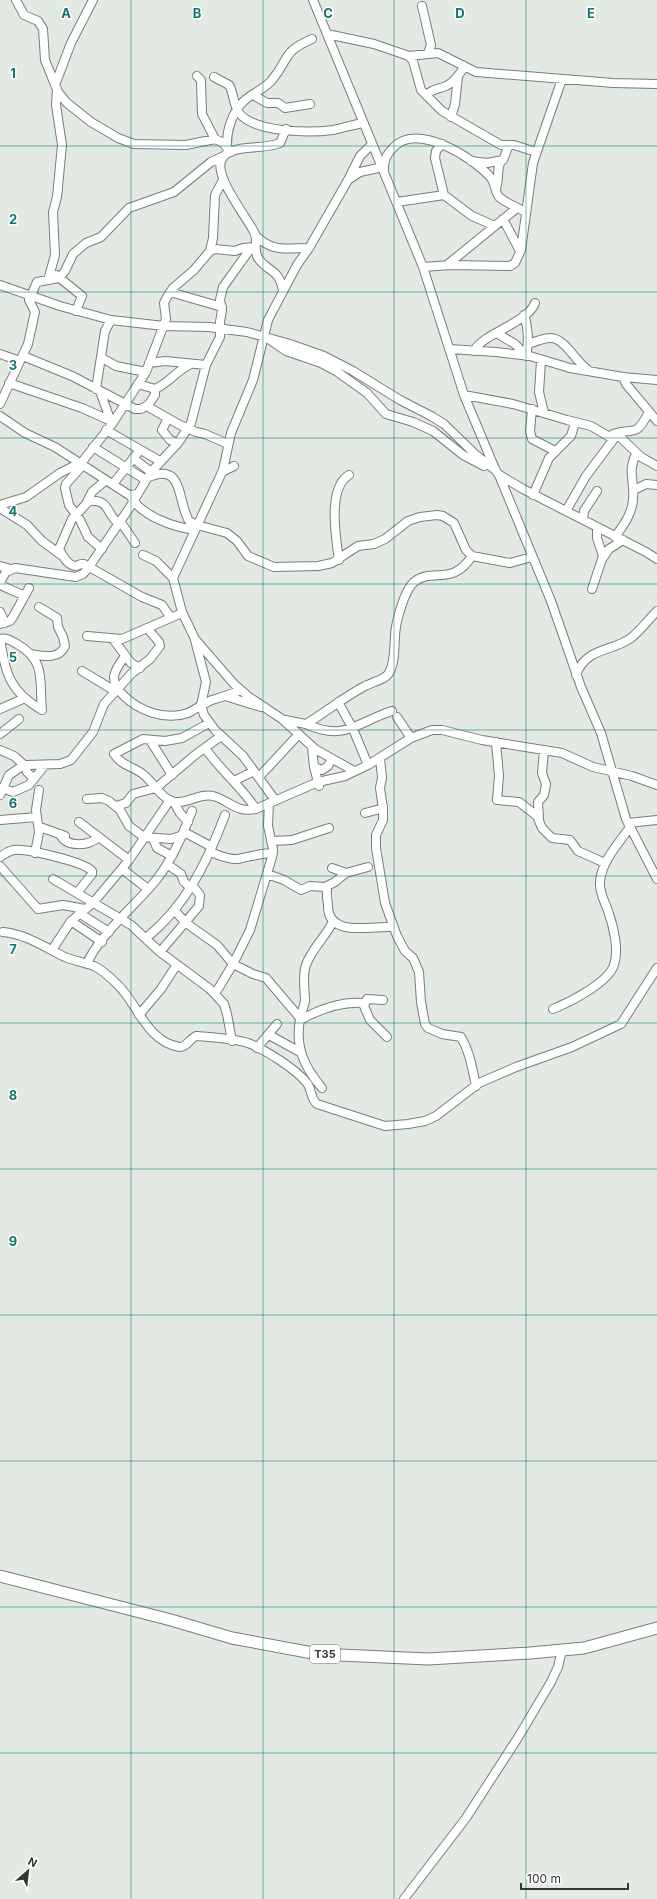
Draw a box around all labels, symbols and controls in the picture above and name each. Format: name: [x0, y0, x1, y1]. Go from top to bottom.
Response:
text: A: [61, 5, 71, 21]
text: B: [193, 5, 202, 21]
text: C: [323, 5, 333, 21]
text: D: [455, 5, 465, 21]
text: E: [587, 5, 595, 21]
text: 1: [10, 65, 16, 81]
text: 2: [9, 211, 17, 227]
text: 3: [9, 357, 17, 373]
text: 4: [9, 503, 18, 519]
text: 5: [9, 649, 17, 665]
text: 6: [9, 795, 17, 811]
text: 7: [9, 941, 17, 957]
text: 8: [9, 1087, 17, 1103]
text: 9: [9, 1233, 17, 1249]
road number: T35: [310, 1645, 340, 1663]
north arrow: [8, 1851, 48, 1891]
text: N: [26, 1854, 40, 1870]
scale bar: [521, 1865, 628, 1891]
text: 100 m: [527, 1871, 561, 1886]

